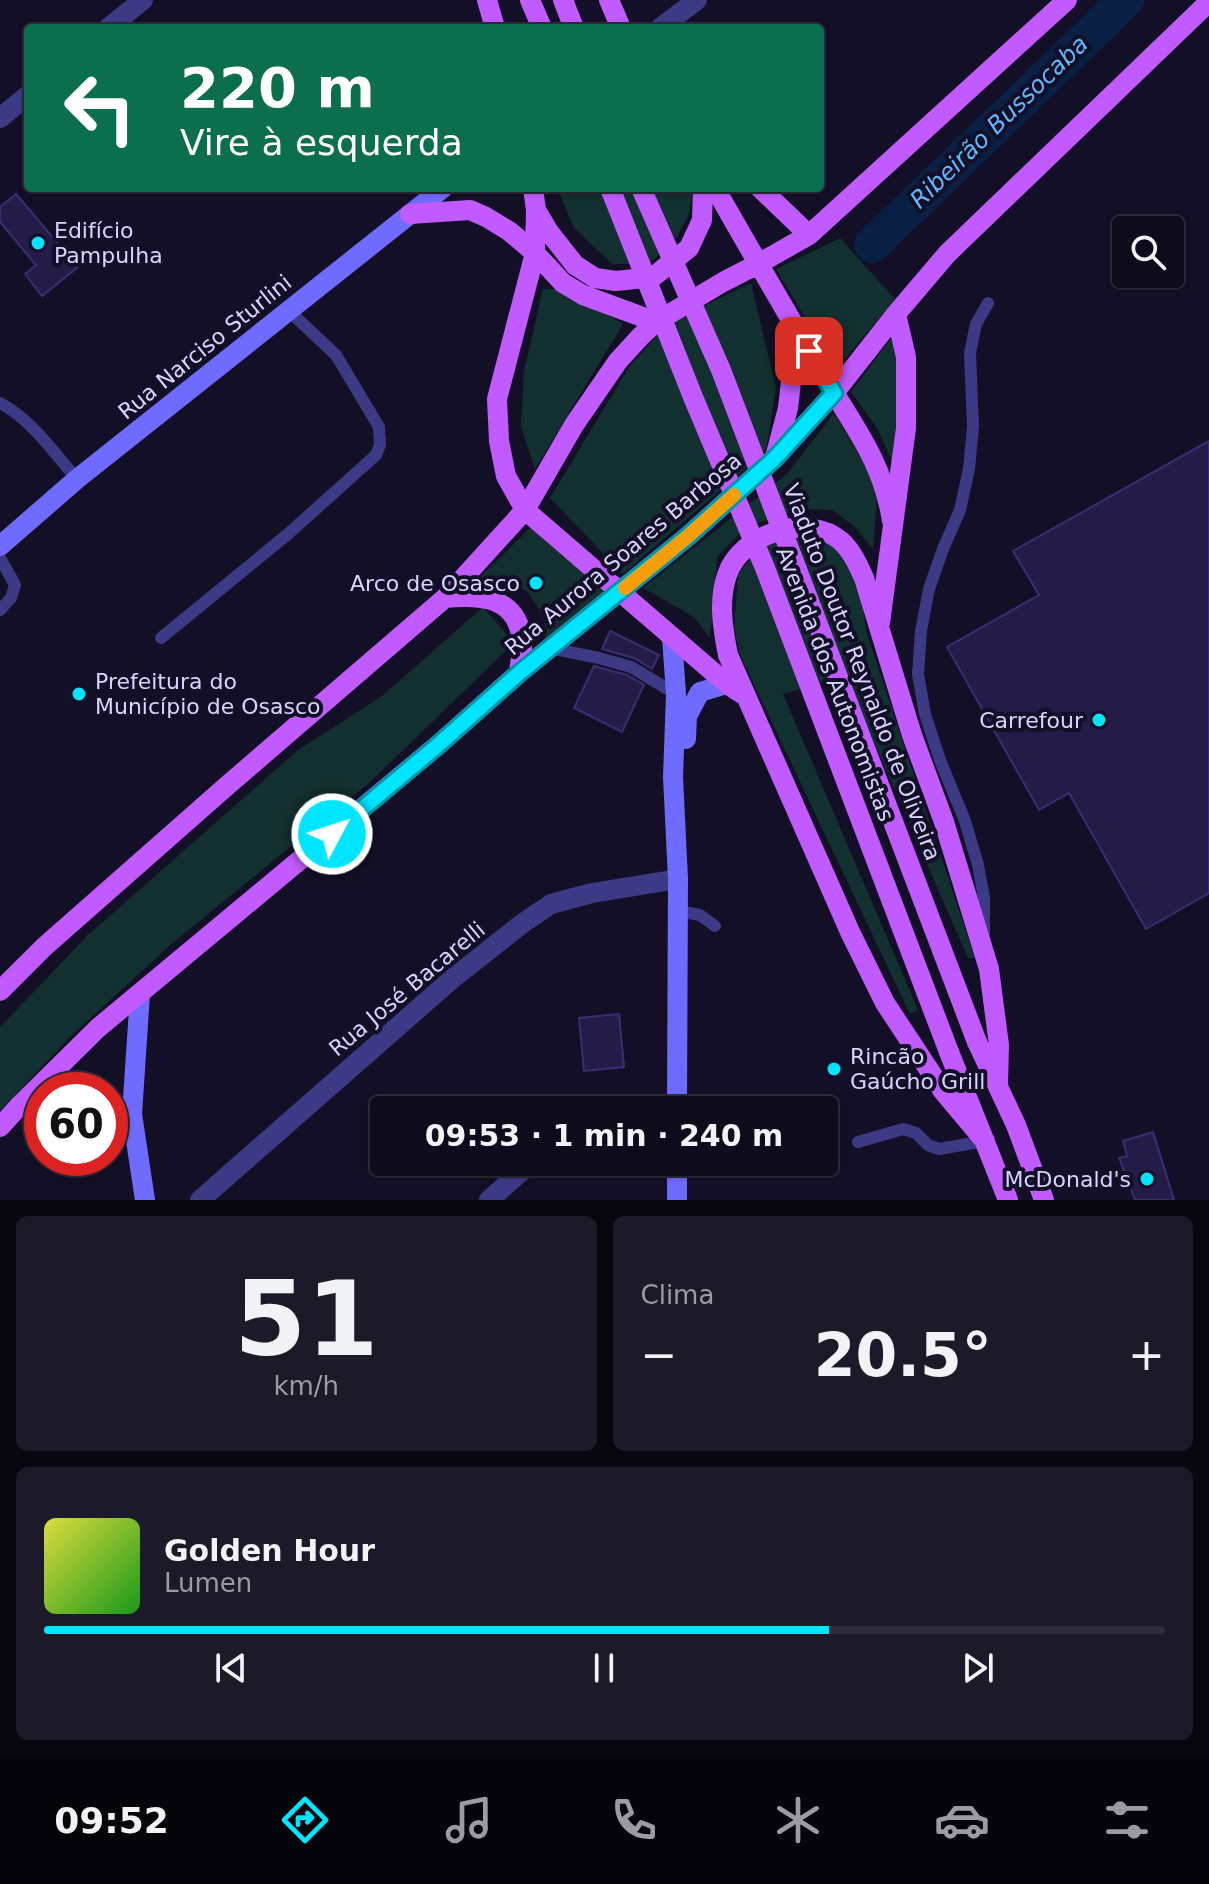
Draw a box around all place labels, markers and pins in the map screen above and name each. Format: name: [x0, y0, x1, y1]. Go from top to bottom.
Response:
place label: Edifício Pampulha: [54, 218, 163, 268]
marker: Edifício Pampulha: [29, 234, 47, 252]
pin: [775, 317, 843, 385]
place label: Arco de Osasco: [350, 571, 520, 596]
marker: Arco de Osasco: [527, 574, 545, 592]
place label: Prefeitura do Município de Osasco: [95, 669, 321, 719]
marker: Prefeitura do Município de Osasco: [70, 685, 88, 703]
place label: Carrefour: [979, 708, 1084, 733]
marker: Carrefour: [1090, 711, 1108, 729]
place label: Rincão Gaúcho Grill: [850, 1044, 985, 1094]
marker: Rincão Gaúcho Grill: [825, 1060, 843, 1078]
place label: McDonald's: [1005, 1167, 1131, 1192]
marker: McDonald's: [1138, 1170, 1156, 1188]

